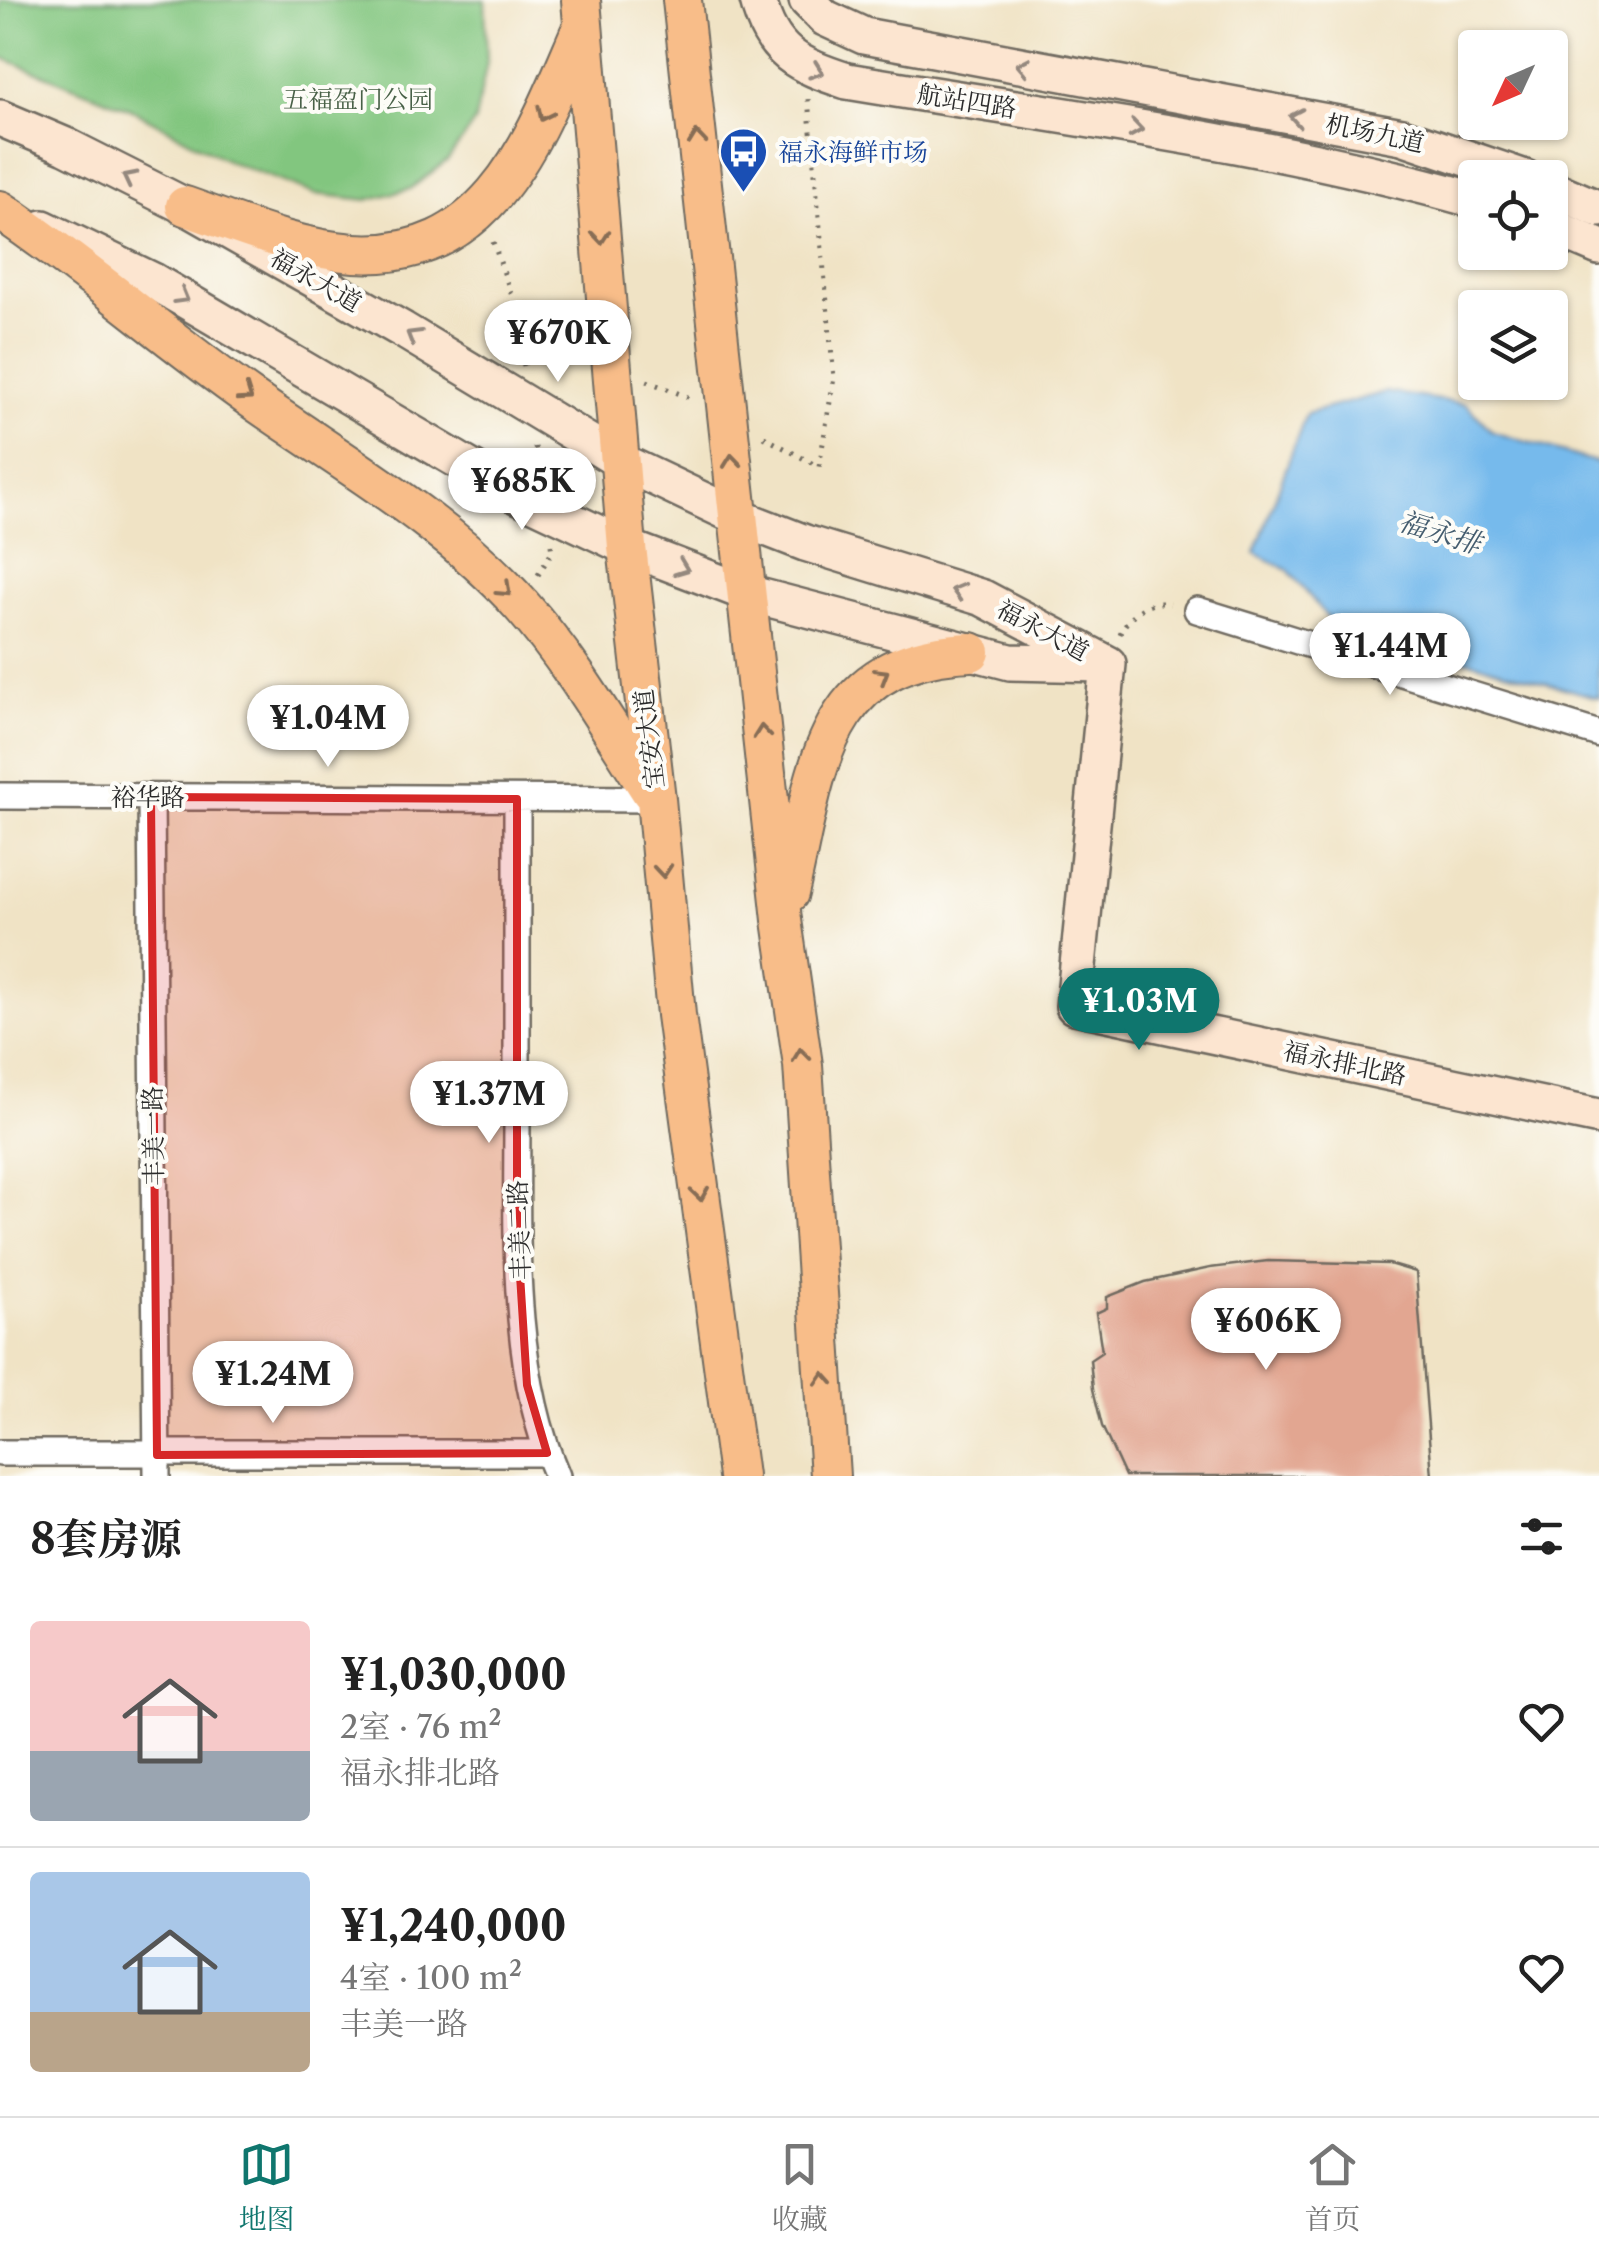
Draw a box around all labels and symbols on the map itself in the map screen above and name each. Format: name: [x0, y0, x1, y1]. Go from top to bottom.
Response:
north arrow: [1458, 30, 1568, 140]
one-way arrow: [1015, 56, 1031, 77]
one-way arrow: [807, 59, 824, 80]
street label: 航站四路: [915, 78, 1019, 125]
park label: 五福盈门公园: [283, 84, 433, 115]
one-way arrow: [537, 104, 556, 122]
one-way arrow: [1288, 107, 1305, 128]
street label: 机场九道: [1323, 108, 1427, 159]
one-way arrow: [1128, 118, 1144, 139]
bus stop icon: 福永海鲜市场: [717, 126, 769, 194]
one-way arrow: [687, 130, 708, 146]
place label: 福永海鲜市场: [778, 137, 928, 168]
one-way arrow: [121, 171, 139, 190]
one-way arrow: [590, 229, 612, 245]
street label: 福永大道: [265, 242, 367, 319]
one-way arrow: [171, 284, 189, 304]
pin: ¥670K: [488, 300, 628, 385]
one-way arrow: [406, 329, 424, 348]
one-way arrow: [235, 383, 253, 400]
pin: ¥685K: [452, 448, 592, 533]
one-way arrow: [722, 453, 743, 469]
water label: 福永排: [1395, 503, 1488, 561]
one-way arrow: [672, 556, 689, 577]
one-way arrow: [493, 578, 512, 596]
one-way arrow: [950, 582, 967, 603]
street label: 福永大道: [991, 593, 1094, 668]
pin: ¥1.44M: [1309, 613, 1471, 698]
one-way arrow: [871, 668, 889, 687]
pin: ¥1.04M: [247, 685, 409, 770]
street label: 宝安大道: [628, 687, 671, 790]
one-way arrow: [752, 724, 773, 740]
street label: 裕华路: [110, 782, 186, 813]
one-way arrow: [651, 863, 673, 879]
pin: ¥1.03M: [1058, 968, 1220, 1053]
street label: 福永排北路: [1281, 1035, 1409, 1092]
one-way arrow: [791, 1046, 812, 1062]
pin: ¥1.37M: [408, 1061, 570, 1146]
street label: 丰美一路: [137, 1086, 170, 1186]
street label: 丰美二路: [502, 1179, 537, 1281]
one-way arrow: [689, 1186, 710, 1202]
pin: ¥606K: [1196, 1288, 1336, 1373]
pin: ¥1.24M: [192, 1341, 354, 1426]
one-way arrow: [814, 1370, 835, 1386]

